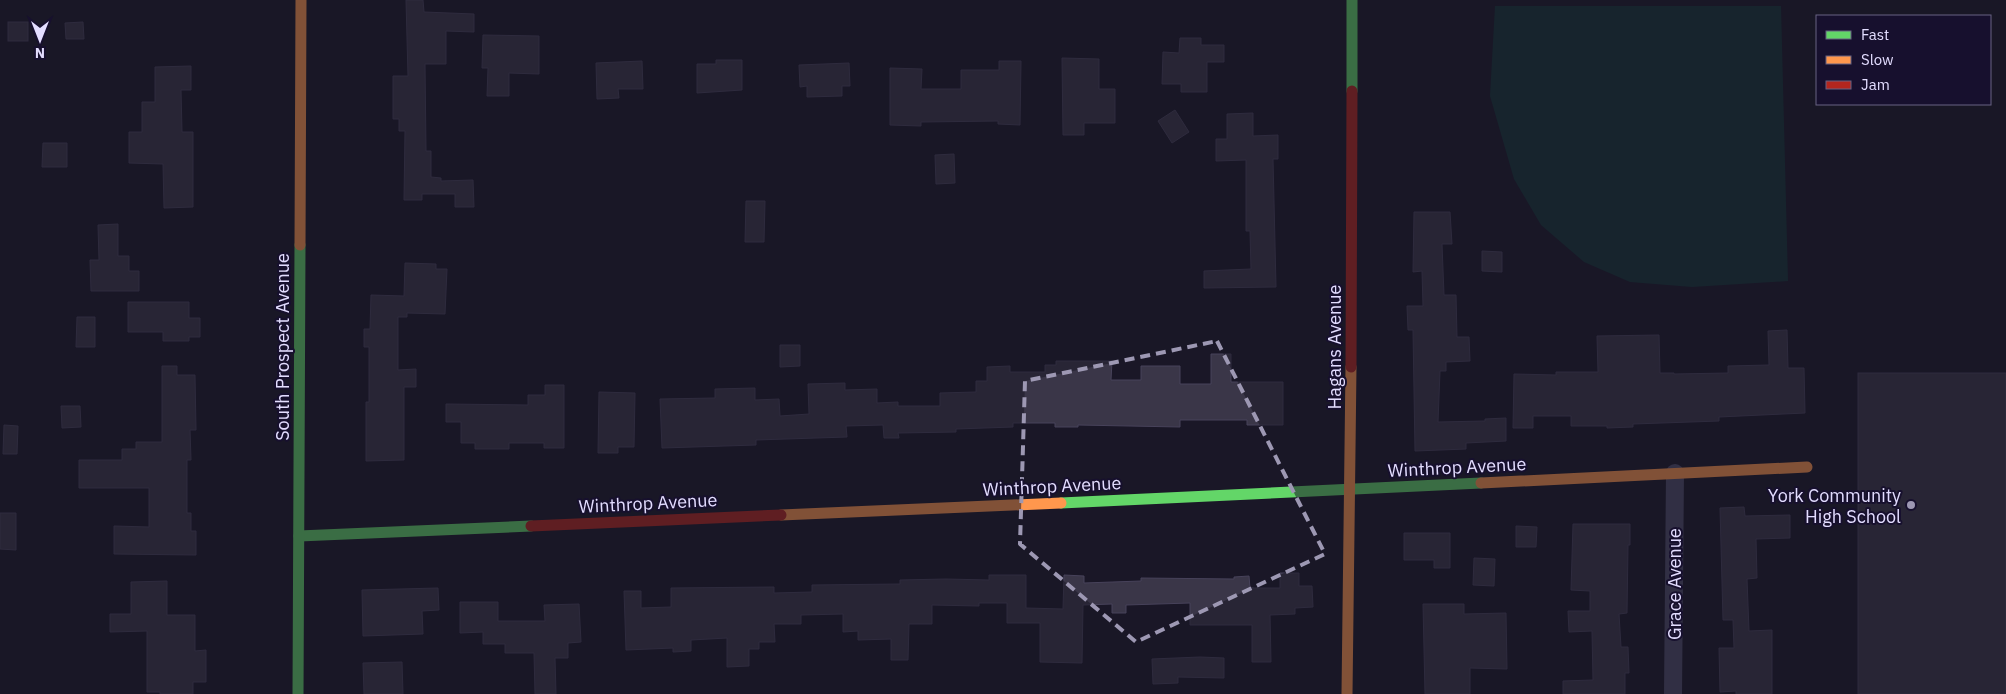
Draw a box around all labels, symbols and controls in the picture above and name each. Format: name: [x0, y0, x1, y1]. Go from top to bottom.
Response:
north arrow: [15, 15, 65, 65]
legend: [1816, 15, 1991, 105]
text: Fast: [1861, 25, 1889, 44]
text: N: [35, 44, 45, 62]
text: Slow: [1861, 50, 1894, 69]
text: Jam: [1861, 75, 1890, 94]
street label: South Prospect Avenue: [271, 253, 294, 441]
street label: Hagans Avenue: [1323, 285, 1346, 409]
street label: Winthrop Avenue: [1387, 452, 1527, 482]
street label: Winthrop Avenue: [982, 471, 1122, 501]
place label: York Community High School: [1768, 484, 1901, 528]
street label: Winthrop Avenue: [578, 488, 718, 518]
marker: York Community High School: [1905, 499, 1917, 511]
street label: Grace Avenue: [1663, 528, 1686, 640]

